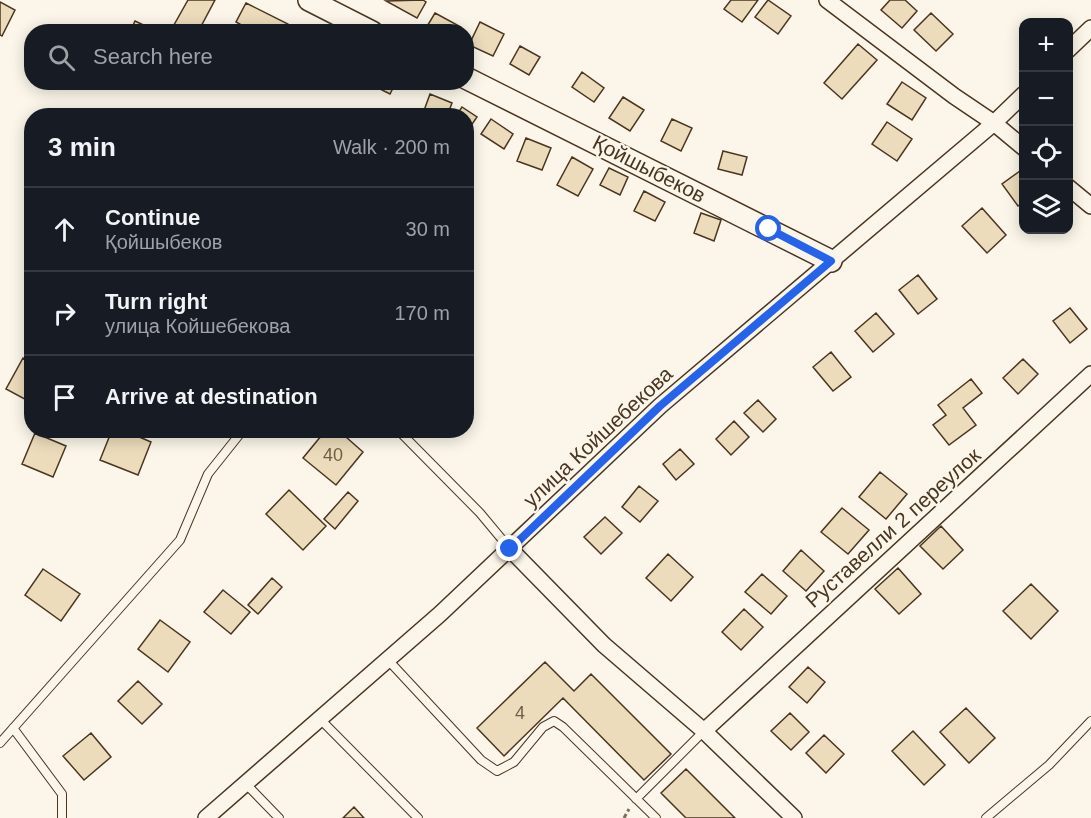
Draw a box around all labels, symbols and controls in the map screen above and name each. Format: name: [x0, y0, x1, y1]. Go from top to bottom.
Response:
map controls: [1019, 18, 1073, 234]
button: +: [1019, 18, 1073, 72]
search box: [24, 24, 474, 90]
icon: search: [45, 41, 78, 74]
text: Search here: [93, 44, 213, 69]
button: −: [1019, 72, 1073, 126]
button: locate: [1019, 126, 1073, 180]
street label: Қойшыбеков: [589, 130, 709, 207]
text: 3 min: [48, 132, 116, 162]
text: Walk · 200 m: [333, 136, 450, 158]
button: layers: [1019, 180, 1073, 234]
text: Continue: [105, 205, 200, 230]
icon: ahead: [48, 213, 81, 246]
route start: [755, 215, 781, 241]
text: 30 m: [406, 218, 450, 240]
text: Қойшыбеков: [105, 231, 222, 253]
text: Turn right: [105, 289, 207, 314]
icon: right: [48, 297, 81, 330]
text: 170 m: [394, 302, 450, 324]
text: улица Койшебекова: [105, 315, 290, 337]
street label: улица Койшебекова: [519, 362, 677, 511]
icon: arrive: [48, 381, 81, 414]
text: Arrive at destination: [105, 384, 318, 409]
street label: Руставелли 2 переулок: [801, 443, 985, 612]
house number: 40: [323, 445, 343, 465]
route end: [496, 535, 522, 561]
house number: 4: [515, 703, 525, 723]

